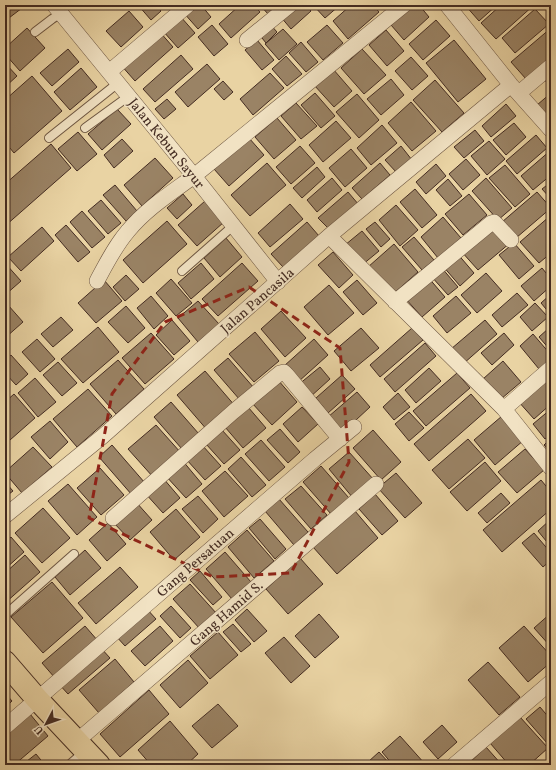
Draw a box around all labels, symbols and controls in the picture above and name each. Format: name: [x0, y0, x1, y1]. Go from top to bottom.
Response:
street label: Jalan Kebun Sayur: [123, 95, 208, 193]
street label: Jalan Pancasila: [217, 264, 299, 338]
street label: Gang Persatuan: [153, 524, 239, 602]
street label: Gang Hamid S.: [186, 577, 268, 651]
north arrow: [26, 704, 66, 744]
text: U: [31, 721, 48, 737]

